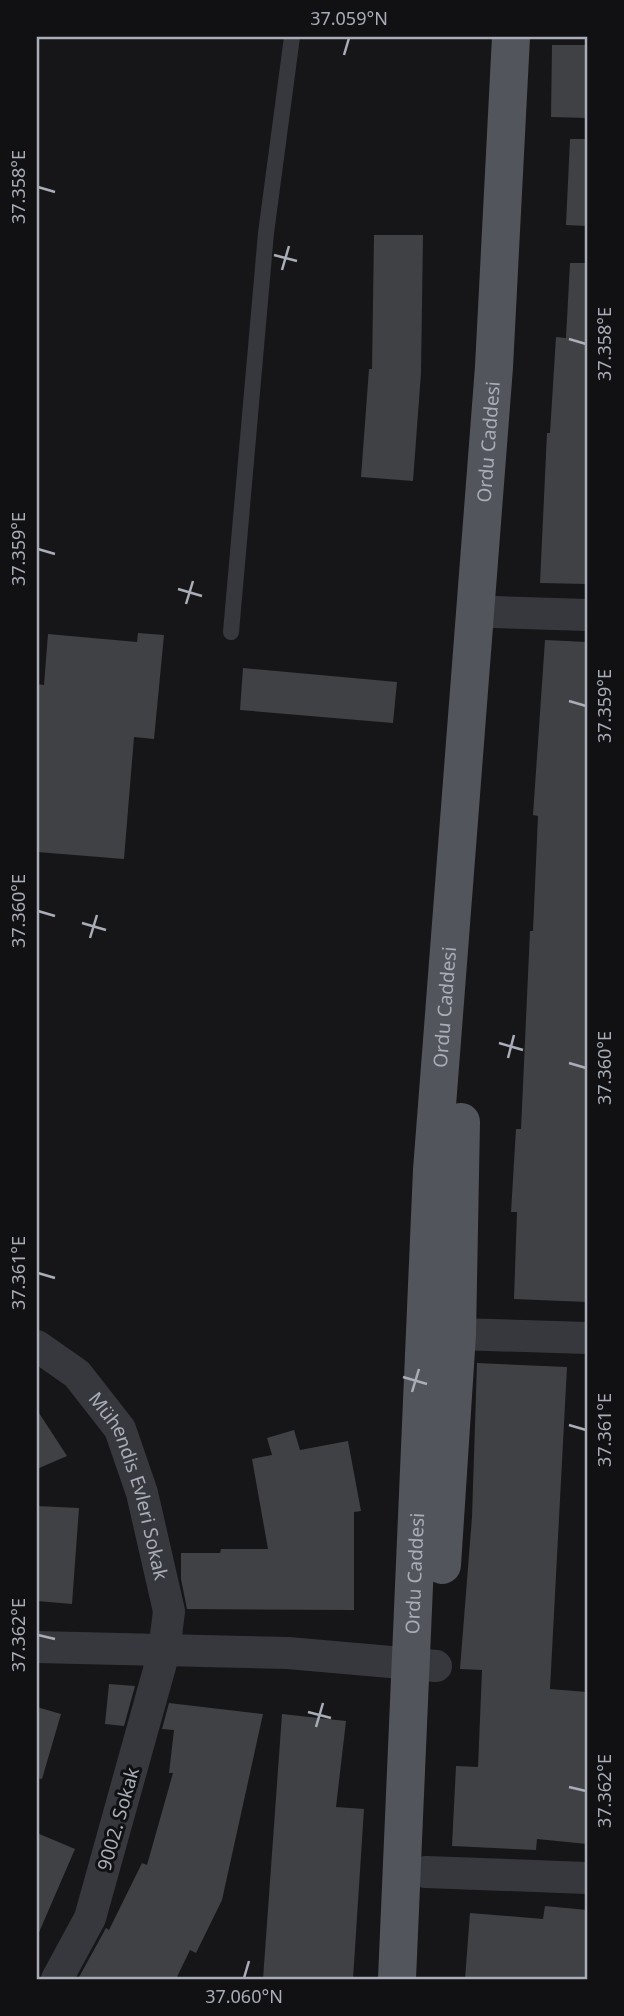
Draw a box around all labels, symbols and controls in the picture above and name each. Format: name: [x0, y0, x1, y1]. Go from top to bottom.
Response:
text: 37.059°N: [310, 6, 388, 30]
text: 37.358°E: [6, 150, 30, 224]
text: 37.358°E: [592, 307, 616, 381]
street label: Ordu Caddesi: [471, 380, 506, 503]
text: 37.359°E: [6, 512, 30, 586]
text: 37.359°E: [592, 669, 616, 743]
text: 37.360°E: [6, 874, 30, 948]
street label: Ordu Caddesi: [427, 946, 462, 1069]
text: 37.360°E: [592, 1031, 616, 1105]
text: 37.361°E: [6, 1236, 30, 1310]
street label: Mühendis Evleri Sokak: [83, 1386, 174, 1583]
text: 37.361°E: [592, 1393, 616, 1467]
street label: Ordu Caddesi: [399, 1512, 430, 1635]
text: 37.362°E: [6, 1598, 30, 1672]
text: 37.362°E: [592, 1754, 616, 1828]
street label: 9002. Sokak: [91, 1764, 145, 1874]
text: 37.060°N: [205, 1984, 283, 2008]

